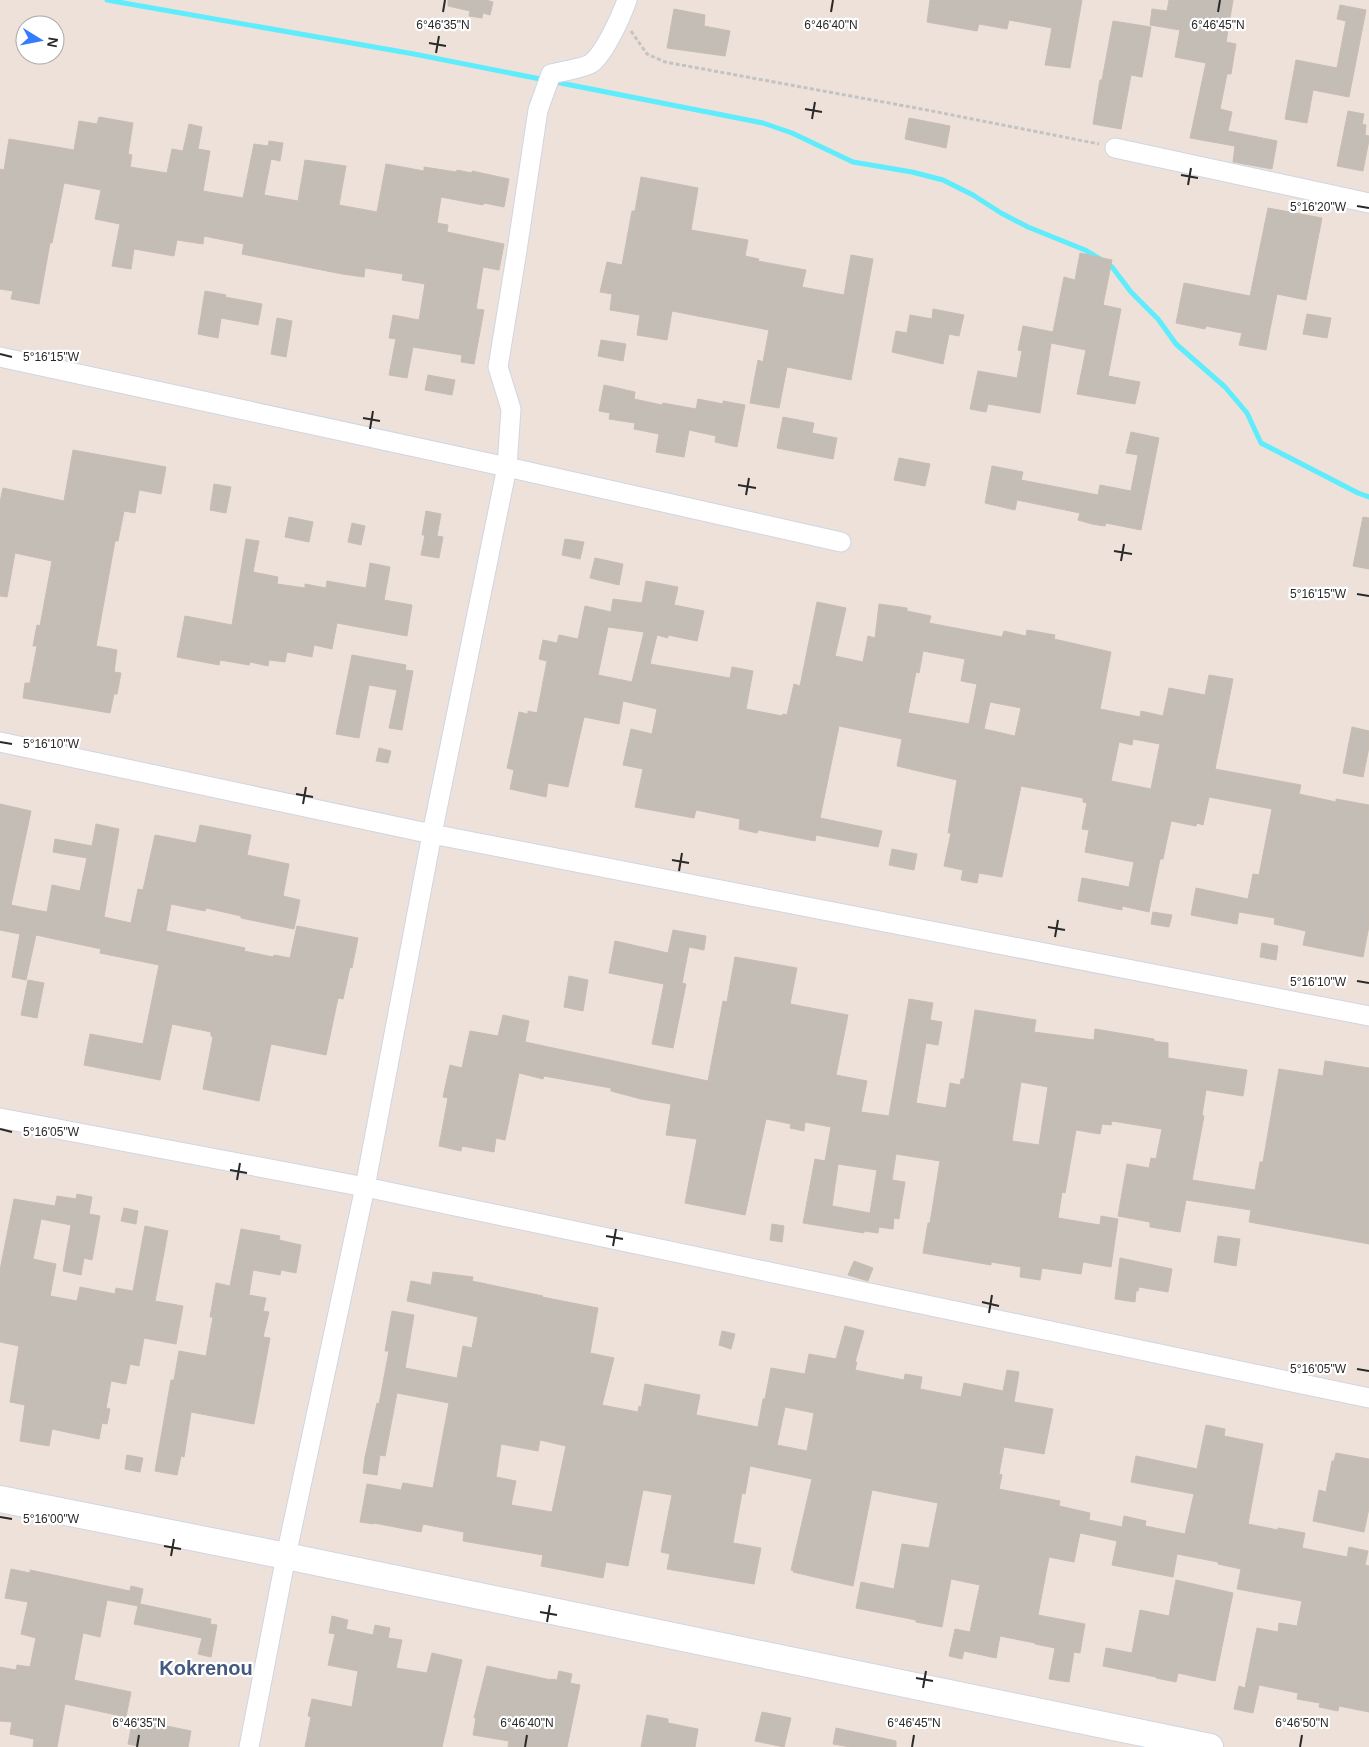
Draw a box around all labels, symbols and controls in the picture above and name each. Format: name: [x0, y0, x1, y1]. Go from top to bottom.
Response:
north arrow: [15, 15, 65, 65]
text: 6°46'35"N: [416, 18, 470, 32]
text: 6°46'40"N: [804, 18, 858, 32]
text: 6°46'45"N: [1191, 18, 1245, 32]
text: N: [44, 36, 62, 49]
text: 5°16'20"W: [1290, 200, 1347, 214]
text: 5°16'15"W: [23, 350, 80, 364]
text: 5°16'15"W: [1290, 587, 1347, 601]
text: 5°16'10"W: [23, 737, 80, 751]
text: 5°16'10"W: [1290, 975, 1347, 989]
text: 5°16'05"W: [23, 1125, 80, 1139]
text: 5°16'05"W: [1290, 1362, 1347, 1376]
text: 5°16'00"W: [23, 1512, 80, 1526]
district label: Kokrenou: [159, 1657, 253, 1679]
text: 6°46'35"N: [112, 1716, 166, 1730]
text: 6°46'40"N: [500, 1716, 554, 1730]
text: 6°46'45"N: [887, 1716, 941, 1730]
text: 6°46'50"N: [1275, 1716, 1329, 1730]

